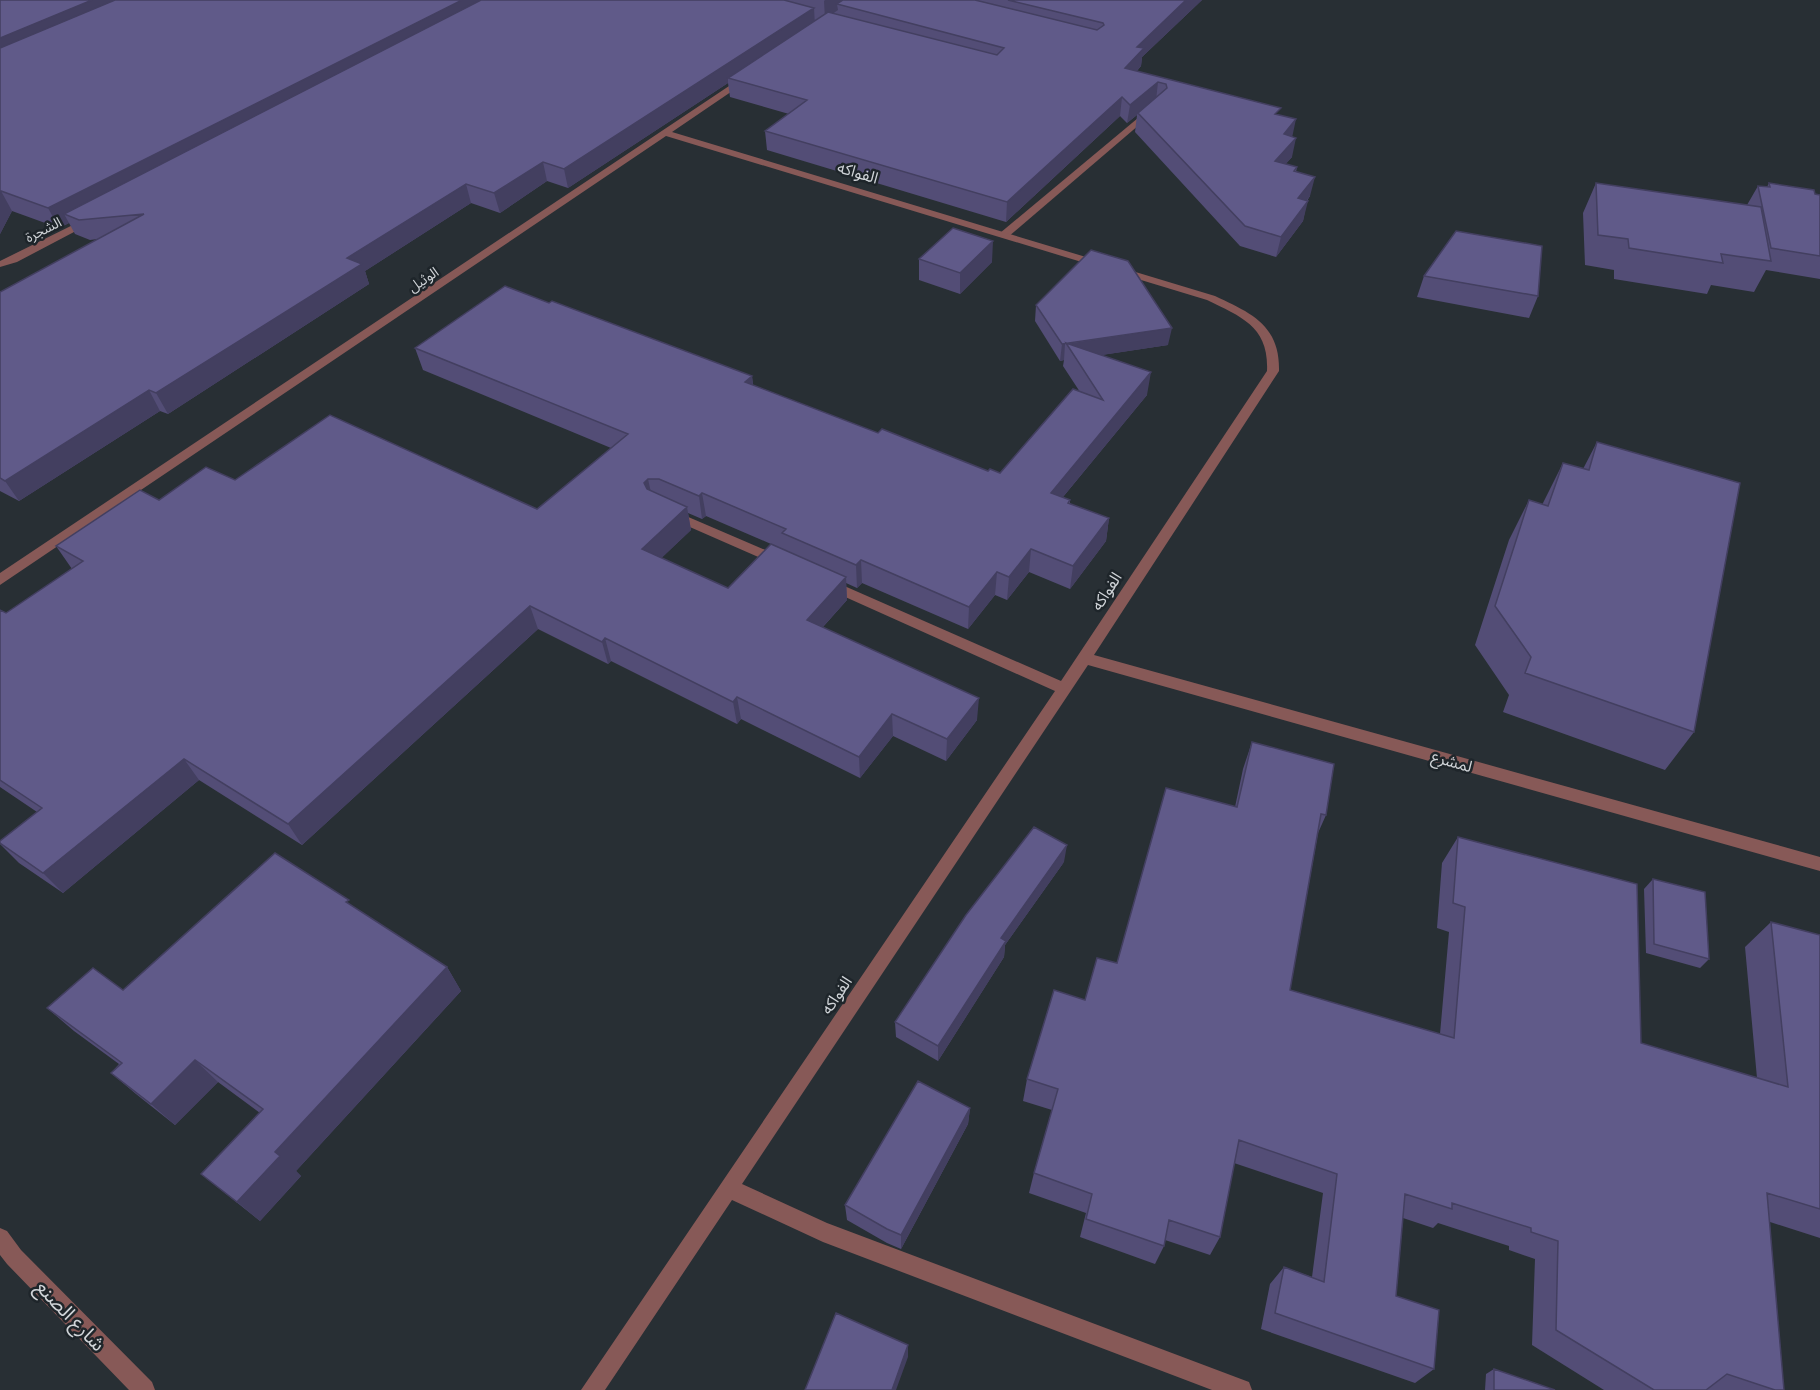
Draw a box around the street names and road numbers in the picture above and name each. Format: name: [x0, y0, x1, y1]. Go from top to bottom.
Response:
street label: الفواكه: [835, 154, 881, 190]
street label: الشجرة: [21, 211, 65, 247]
street label: الوثيل: [403, 261, 443, 297]
street label: الفواكه: [1085, 567, 1127, 615]
street label: لمشرع: [1428, 744, 1475, 779]
street label: الفواكه: [814, 971, 858, 1019]
street label: شارع الصنع: [29, 1272, 113, 1358]

